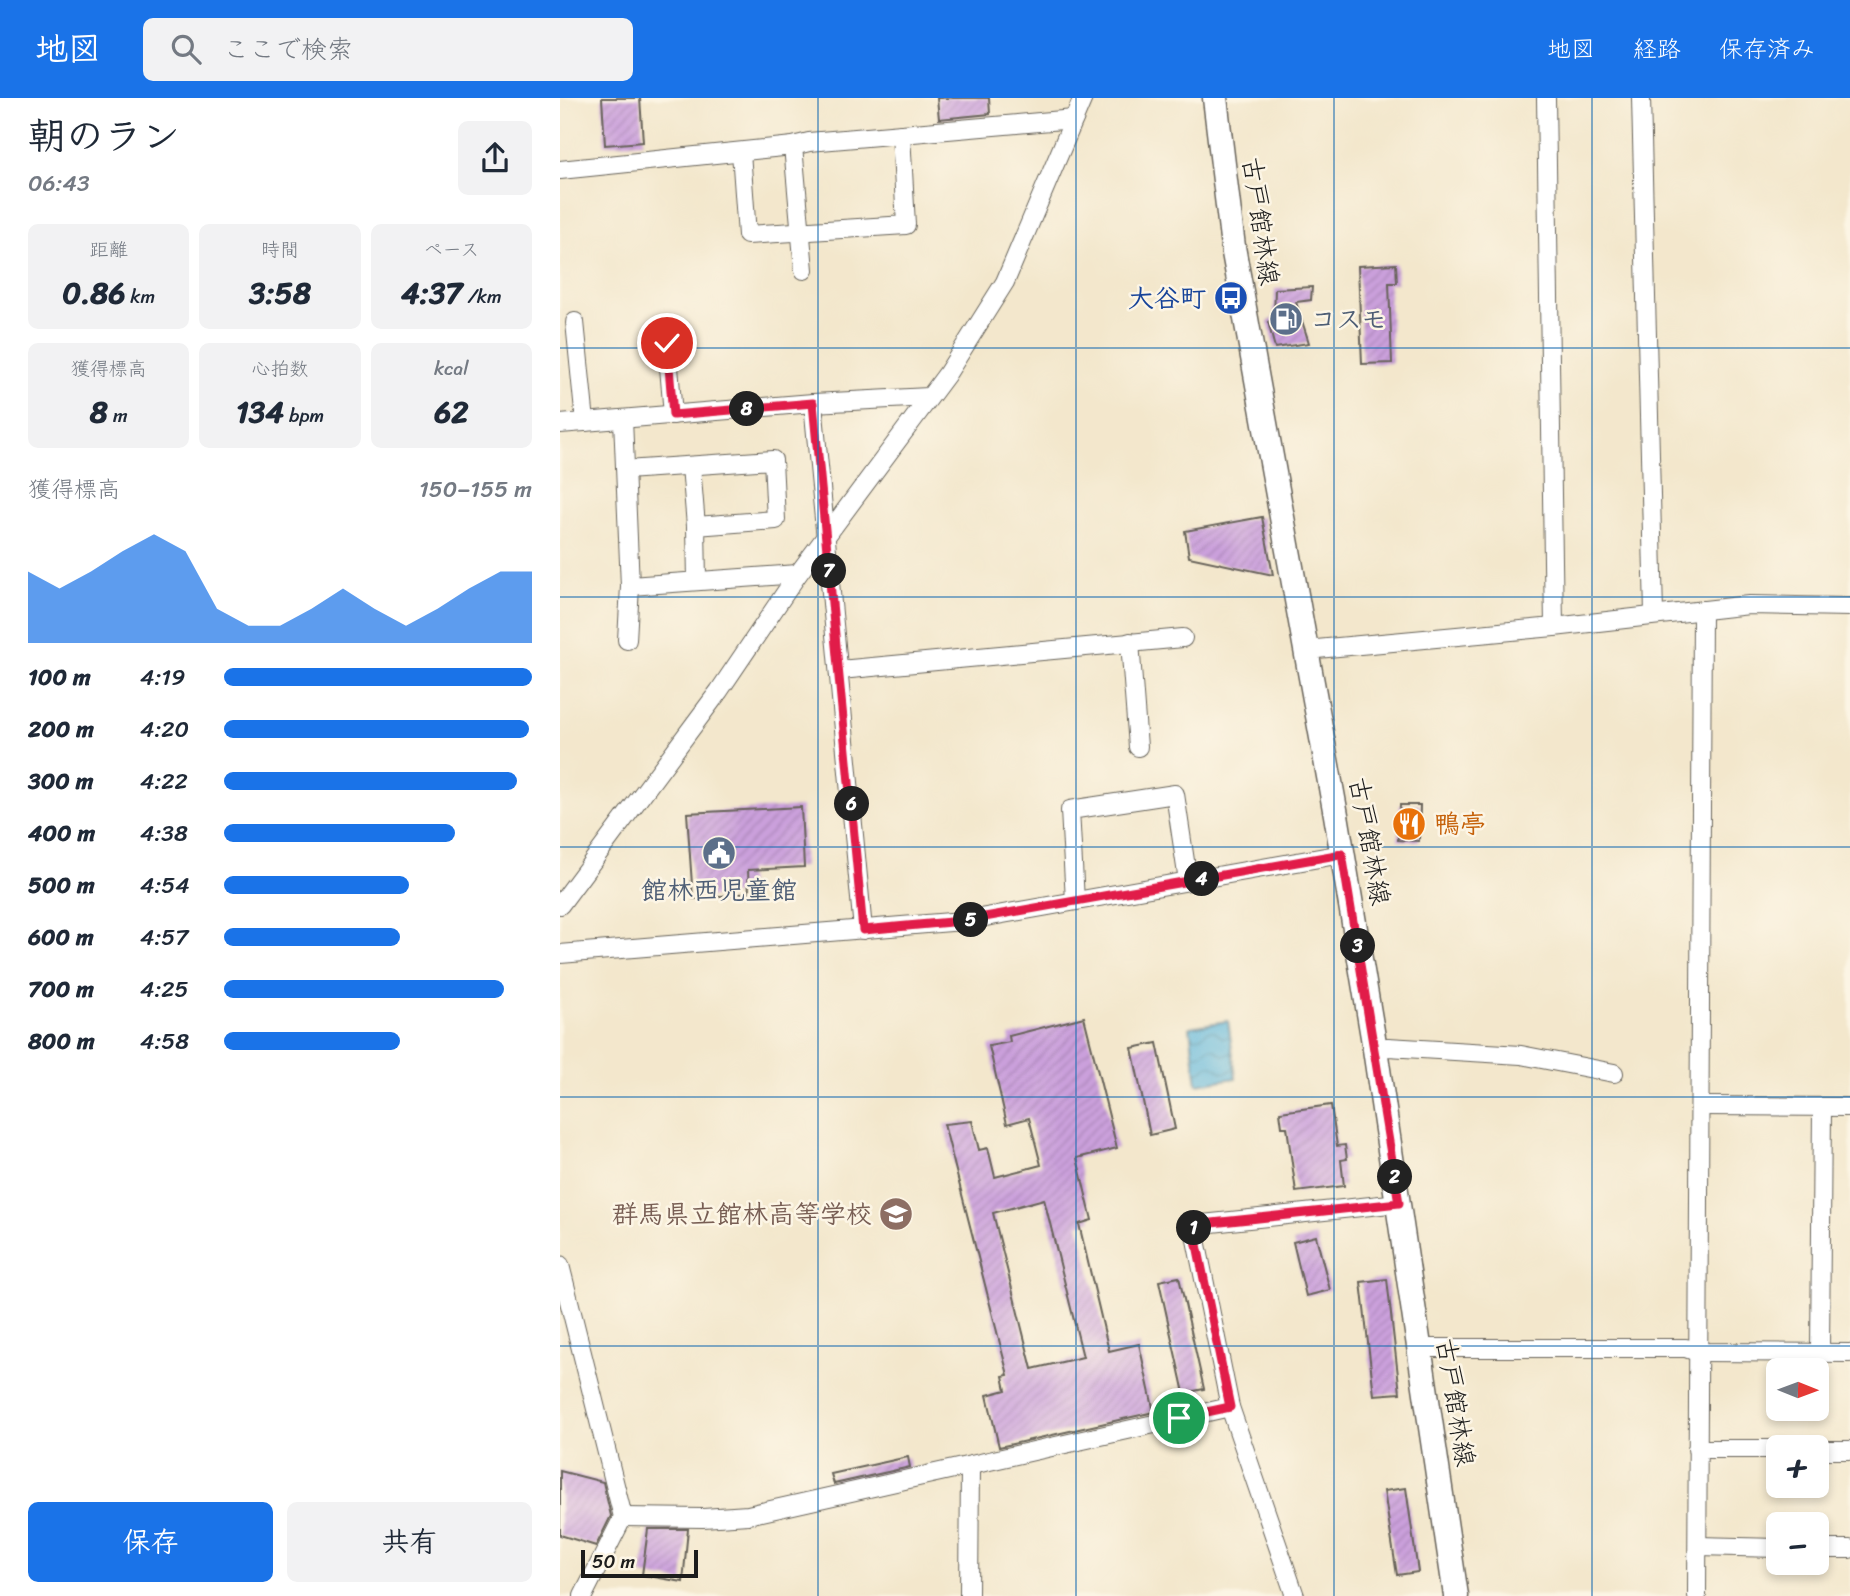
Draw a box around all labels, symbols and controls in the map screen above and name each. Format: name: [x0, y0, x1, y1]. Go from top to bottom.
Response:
search box: [143, 18, 633, 81]
text: 地図: [35, 20, 101, 78]
text: ここで検索: [223, 26, 353, 72]
text: 地図: [1547, 28, 1595, 70]
text: 経路: [1633, 28, 1681, 70]
text: 保存済み: [1719, 28, 1815, 70]
icon: search: [167, 30, 205, 68]
text: 朝のラン: [28, 103, 180, 170]
button: share: [458, 121, 532, 195]
street label: 古戸館林線: [1229, 153, 1293, 289]
text: 06:43: [28, 163, 90, 204]
text: 距離: [90, 233, 128, 266]
text: 時間: [261, 233, 299, 266]
text: ペース: [423, 233, 479, 266]
text: 0.86: [62, 266, 125, 320]
text: 3:58: [249, 266, 311, 320]
text: 4:37: [401, 266, 463, 320]
place label: 大谷町: [1128, 275, 1206, 321]
bus stop icon: 大谷町: [1212, 279, 1250, 317]
text: km: [125, 280, 155, 313]
text: /km: [463, 280, 502, 313]
place label: コスモ: [1310, 296, 1387, 342]
fuel station icon: コスモ: [1267, 300, 1305, 338]
pin: [637, 313, 697, 373]
icon: check: [648, 324, 686, 362]
text: 獲得標高: [71, 352, 147, 385]
text: 心拍数: [251, 352, 309, 385]
text: kcal: [434, 352, 469, 385]
text: 8: [90, 385, 108, 439]
text: 134: [236, 385, 284, 439]
text: 62: [434, 385, 469, 439]
pin: 8: [730, 392, 764, 426]
text: 8: [741, 392, 752, 425]
text: m: [108, 399, 127, 432]
text: bpm: [284, 399, 324, 432]
text: 獲得標高: [28, 469, 120, 510]
text: 150–155 m: [419, 469, 532, 510]
pin: 7: [812, 554, 846, 588]
text: 7: [823, 554, 834, 587]
text: 100 m: [28, 657, 91, 698]
text: 4:19: [140, 657, 185, 698]
text: 200 m: [28, 709, 94, 750]
text: 4:20: [140, 709, 189, 750]
text: 300 m: [28, 761, 93, 802]
text: 4:22: [140, 761, 188, 802]
street label: 古戸館林線: [1336, 773, 1404, 909]
pin: 6: [834, 786, 870, 822]
text: 6: [846, 787, 857, 820]
place label: 鴨亭: [1434, 801, 1486, 847]
restaurant icon: 鴨亭: [1390, 805, 1428, 843]
text: 400 m: [28, 813, 95, 854]
text: 4:38: [140, 813, 188, 854]
public building icon: 館林西児童館: [700, 834, 738, 872]
pin: 4: [1184, 862, 1220, 896]
text: 4: [1196, 862, 1207, 895]
text: 500 m: [28, 865, 95, 906]
text: 4:54: [140, 865, 190, 906]
place label: 館林西児童館: [641, 867, 797, 913]
pin: 5: [954, 902, 988, 938]
text: 5: [965, 903, 976, 936]
text: 600 m: [28, 917, 94, 958]
text: 4:57: [140, 917, 189, 958]
pin: 3: [1340, 928, 1376, 964]
text: 3: [1352, 929, 1363, 962]
text: 700 m: [28, 969, 94, 1010]
text: 4:25: [140, 969, 189, 1010]
text: 800 m: [28, 1021, 95, 1062]
text: 4:58: [140, 1021, 189, 1062]
pin: 2: [1378, 1160, 1412, 1194]
text: 2: [1389, 1160, 1400, 1193]
place label: 群馬県立館林高等学校: [612, 1191, 872, 1237]
school or university icon: 群馬県立館林高等学校: [877, 1195, 915, 1233]
pin: 1: [1176, 1210, 1212, 1246]
text: 1: [1189, 1211, 1198, 1244]
street label: 古戸館林線: [1423, 1334, 1489, 1470]
north arrow: [1766, 1358, 1829, 1421]
map controls: [1766, 1358, 1829, 1575]
pin: [1149, 1388, 1209, 1448]
icon: arrive: [1160, 1399, 1198, 1437]
button: +: [1766, 1435, 1829, 1498]
button: 保存: [28, 1502, 273, 1582]
button: 共有: [287, 1502, 532, 1582]
button: −: [1766, 1512, 1829, 1575]
text: 50 m: [592, 1545, 635, 1578]
scale bar: [581, 1547, 698, 1579]

